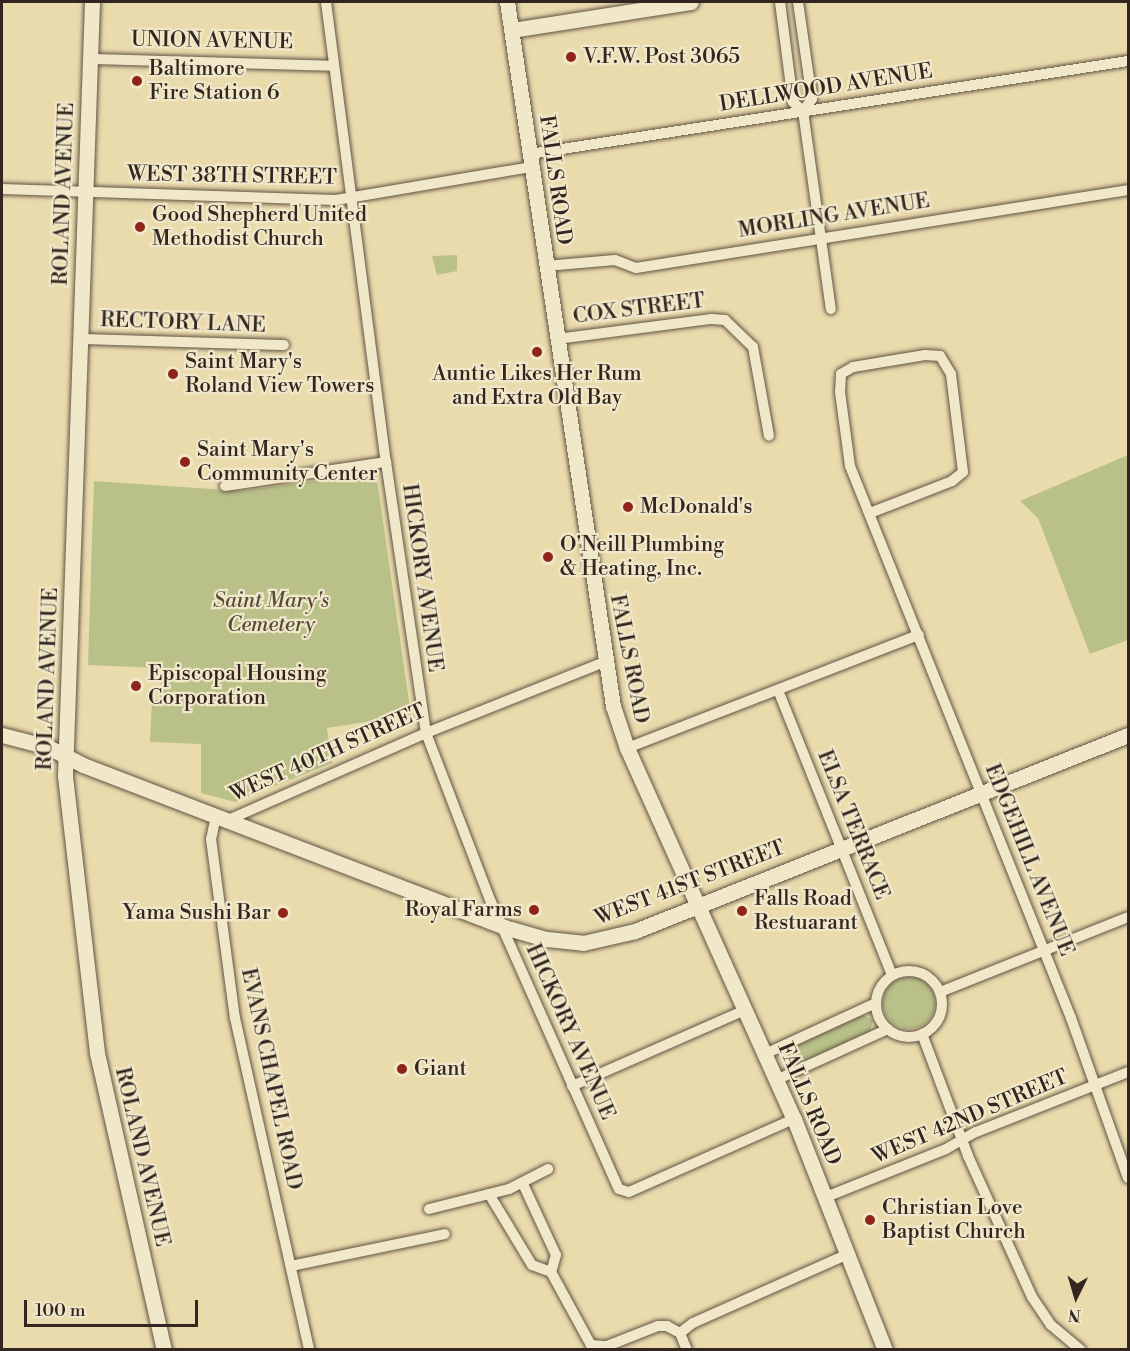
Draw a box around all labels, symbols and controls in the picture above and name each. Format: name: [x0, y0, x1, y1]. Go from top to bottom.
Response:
street label: UNION AVENUE: [131, 27, 293, 55]
place label: V.F.W. Post 3065: [583, 44, 740, 70]
marker: V.F.W. Post 3065: [564, 50, 578, 64]
place label: Baltimore Fire Station 6: [149, 56, 280, 106]
street label: DELLWOOD AVENUE: [718, 59, 934, 117]
marker: Baltimore Fire Station 6: [130, 74, 144, 88]
street label: ROLAND AVENUE: [48, 102, 80, 286]
street label: FALLS ROAD: [533, 113, 577, 247]
street label: WEST 38TH STREET: [127, 162, 337, 190]
street label: MORLING AVENUE: [736, 188, 932, 244]
place label: Good Shepherd United Methodist Church: [152, 202, 367, 252]
marker: Good Shepherd United Methodist Church: [133, 220, 147, 234]
street label: COX STREET: [571, 288, 707, 330]
street label: RECTORY LANE: [100, 308, 266, 338]
marker: Auntie Likes Her Rum and Extra Old Bay: [530, 345, 544, 359]
place label: Saint Mary's Roland View Towers: [185, 349, 374, 399]
place label: Auntie Likes Her Rum and Extra Old Bay: [432, 361, 642, 411]
marker: Saint Mary's Roland View Towers: [166, 367, 180, 381]
place label: Saint Mary's Community Center: [197, 437, 378, 487]
marker: Saint Mary's Community Center: [178, 455, 192, 469]
street label: HICKORY AVENUE: [396, 482, 448, 674]
place label: McDonald's: [640, 494, 752, 520]
marker: McDonald's: [621, 500, 635, 514]
place label: O'Neill Plumbing & Heating, Inc.: [560, 532, 724, 582]
marker: O'Neill Plumbing & Heating, Inc.: [541, 550, 555, 564]
street label: ROLAND AVENUE: [32, 587, 64, 771]
park label: Saint Mary's Cemetery: [213, 588, 329, 638]
street label: FALLS ROAD: [604, 592, 654, 726]
place label: Episcopal Housing Corporation: [148, 661, 327, 711]
marker: Episcopal Housing Corporation: [129, 679, 143, 693]
street label: WEST 40TH STREET: [226, 698, 430, 808]
street label: ELSA TERRACE: [812, 747, 894, 903]
street label: EDGEHILL AVENUE: [979, 760, 1079, 960]
street label: WEST 41ST STREET: [591, 835, 789, 931]
place label: Falls Road Restuarant: [754, 886, 858, 936]
place label: Royal Farms: [405, 897, 522, 923]
place label: Yama Sushi Bar: [123, 900, 271, 926]
marker: Royal Farms: [527, 903, 541, 917]
marker: Falls Road Restuarant: [735, 904, 749, 918]
marker: Yama Sushi Bar: [276, 906, 290, 920]
street label: HICKORY AVENUE: [520, 940, 620, 1124]
street label: EVANS CHAPEL ROAD: [235, 966, 307, 1192]
street label: FALLS ROAD: [772, 1039, 846, 1169]
place label: Giant: [414, 1056, 467, 1082]
marker: Giant: [395, 1062, 409, 1076]
street label: WEST 42ND STREET: [868, 1064, 1072, 1170]
street label: ROLAND AVENUE: [109, 1065, 175, 1249]
place label: Christian Love Baptist Church: [882, 1195, 1026, 1245]
marker: Christian Love Baptist Church: [863, 1213, 877, 1227]
north arrow: [1046, 1267, 1106, 1327]
scale bar: [27, 1288, 201, 1326]
text: 100 m: [35, 1299, 86, 1322]
text: N: [1067, 1304, 1082, 1325]

